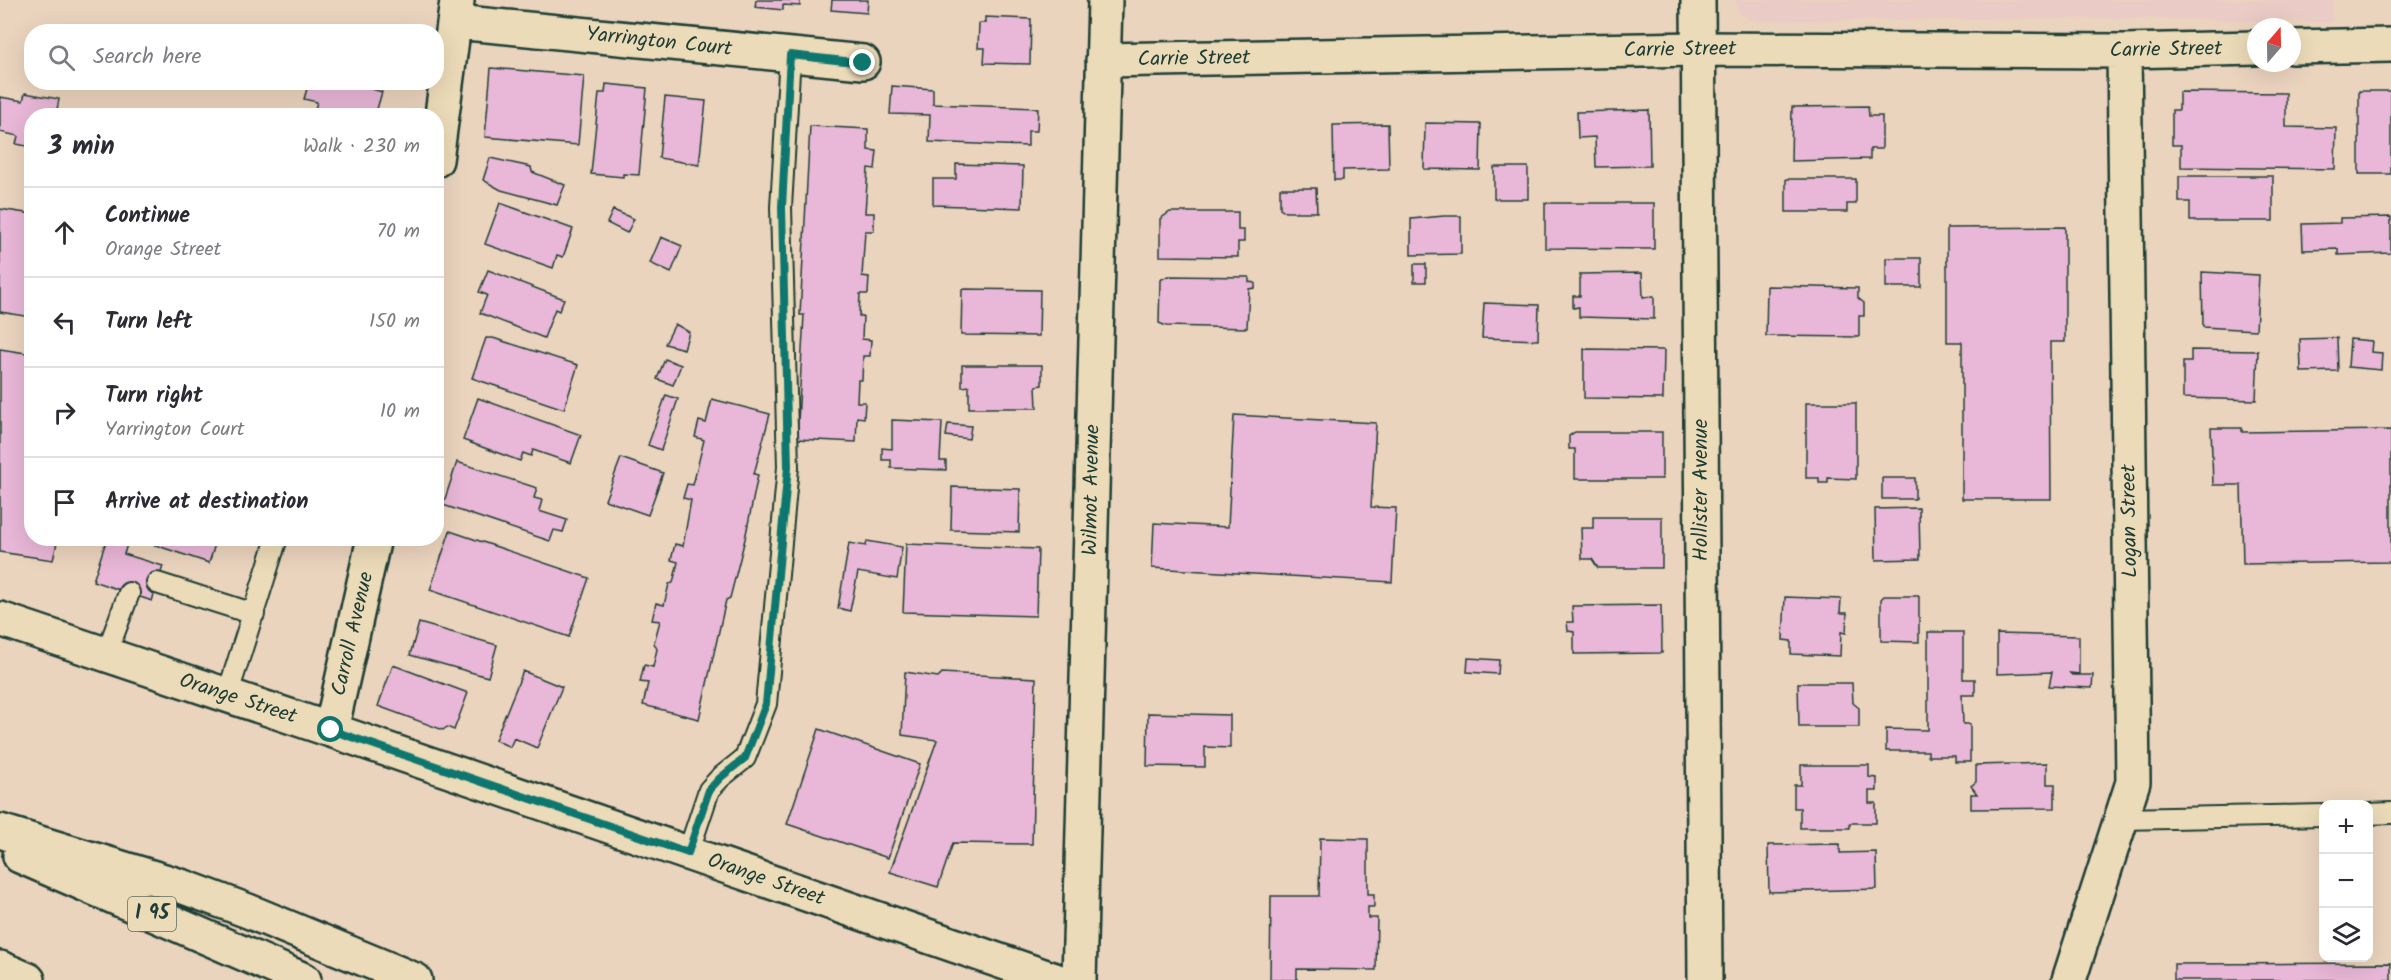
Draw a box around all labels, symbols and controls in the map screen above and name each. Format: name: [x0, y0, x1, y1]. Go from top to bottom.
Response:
street label: Yarrington Court: [584, 18, 734, 66]
north arrow: [2247, 18, 2301, 72]
search box: [24, 24, 444, 90]
street label: Carrie Street: [1623, 33, 1737, 67]
street label: Carrie Street: [2109, 33, 2223, 67]
text: Search here: [93, 40, 201, 75]
icon: search: [45, 41, 78, 74]
street label: Carrie Street: [1137, 42, 1251, 76]
route end: [849, 49, 875, 75]
text: 3 min: [48, 126, 115, 168]
text: Walk · 230 m: [303, 131, 420, 163]
text: Continue: [105, 199, 190, 234]
icon: ahead: [48, 216, 81, 249]
text: 70 m: [377, 216, 420, 248]
text: Orange Street: [105, 234, 221, 266]
text: Turn left: [105, 305, 192, 340]
icon: left: [48, 306, 81, 339]
text: 150 m: [369, 306, 420, 338]
text: Turn right: [105, 379, 203, 414]
icon: right: [48, 396, 81, 429]
text: 10 m: [380, 396, 420, 428]
text: Yarrington Court: [105, 414, 245, 446]
street label: Hollister Avenue: [1685, 418, 1718, 561]
street label: Wilmot Avenue: [1074, 424, 1110, 556]
street label: Logan Street: [2112, 463, 2147, 578]
text: Arrive at destination: [105, 485, 308, 520]
icon: arrive: [48, 486, 81, 519]
street label: Carroll Avenue: [323, 568, 383, 699]
street label: Orange Street: [175, 664, 302, 734]
route start: [317, 716, 343, 742]
map controls: [2319, 800, 2373, 962]
button: +: [2319, 800, 2373, 854]
street label: Orange Street: [703, 845, 830, 916]
button: −: [2319, 854, 2373, 908]
road number: I 95: [128, 897, 176, 931]
button: layers: [2319, 908, 2373, 962]

